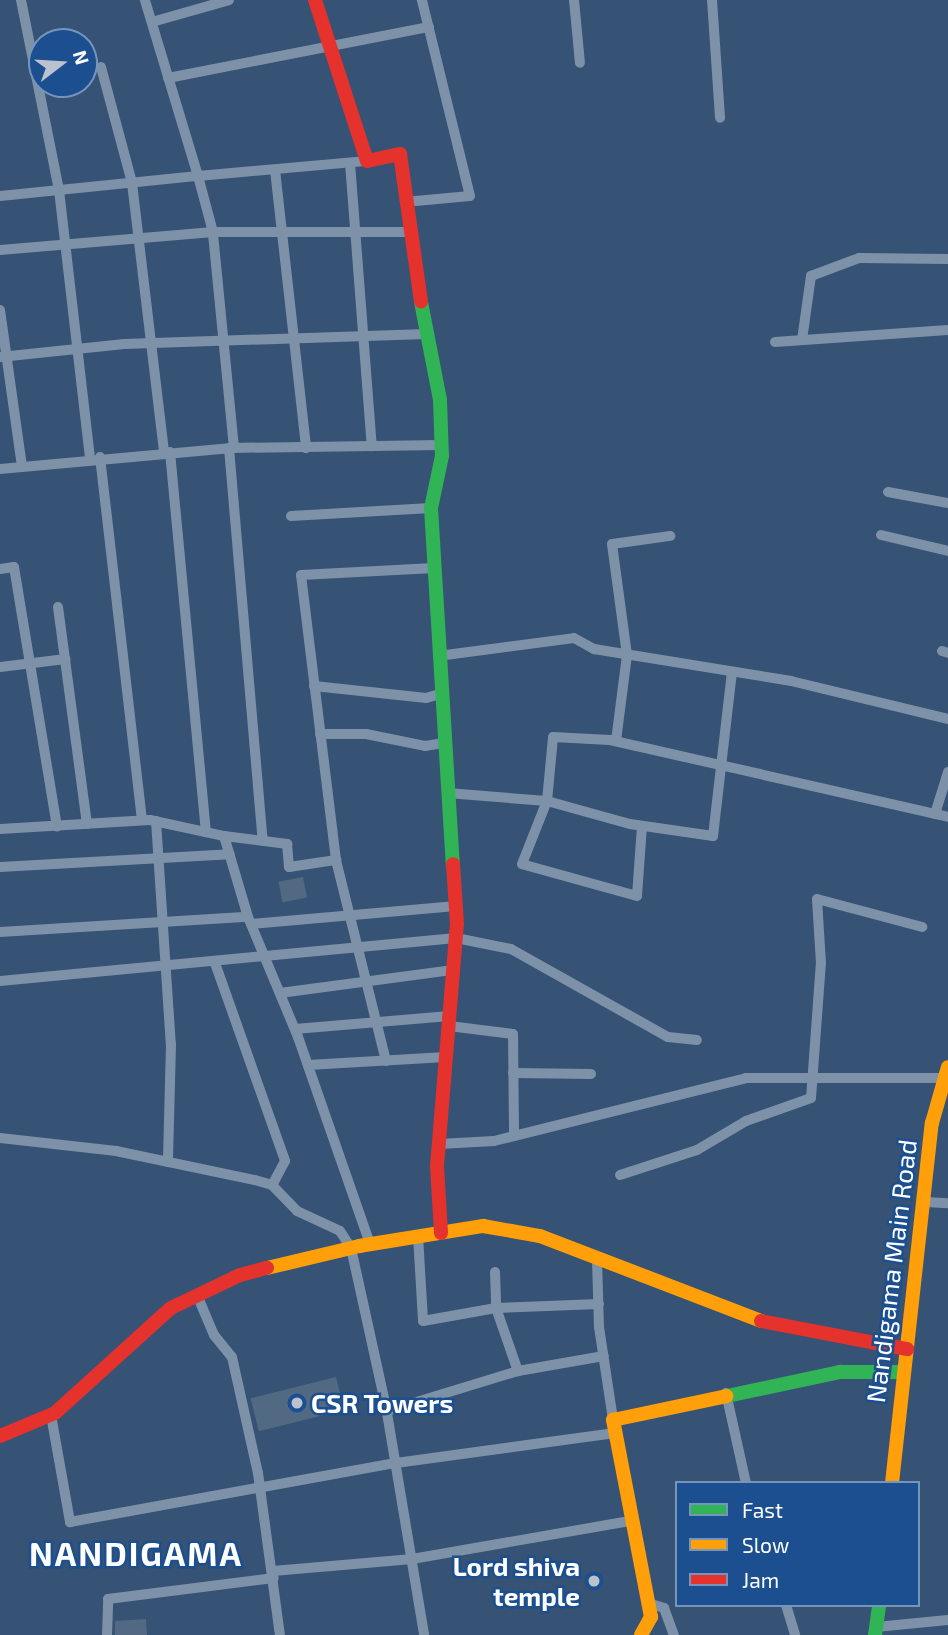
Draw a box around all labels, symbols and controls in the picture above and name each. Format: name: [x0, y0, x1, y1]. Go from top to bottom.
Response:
north arrow: [28, 28, 98, 98]
text: N: [69, 47, 95, 67]
street label: Nandigama Main Road: [859, 1138, 923, 1404]
place label: CSR Towers: [311, 1387, 454, 1419]
marker: CSR Towers: [289, 1395, 305, 1411]
legend: [675, 1481, 920, 1607]
text: Fast: [742, 1497, 783, 1522]
text: Slow: [742, 1532, 789, 1557]
district label: NANDIGAMA: [30, 1534, 242, 1574]
place label: Lord shiva temple: [453, 1550, 580, 1612]
text: Jam: [742, 1567, 779, 1592]
marker: Lord shiva temple: [586, 1573, 602, 1589]

